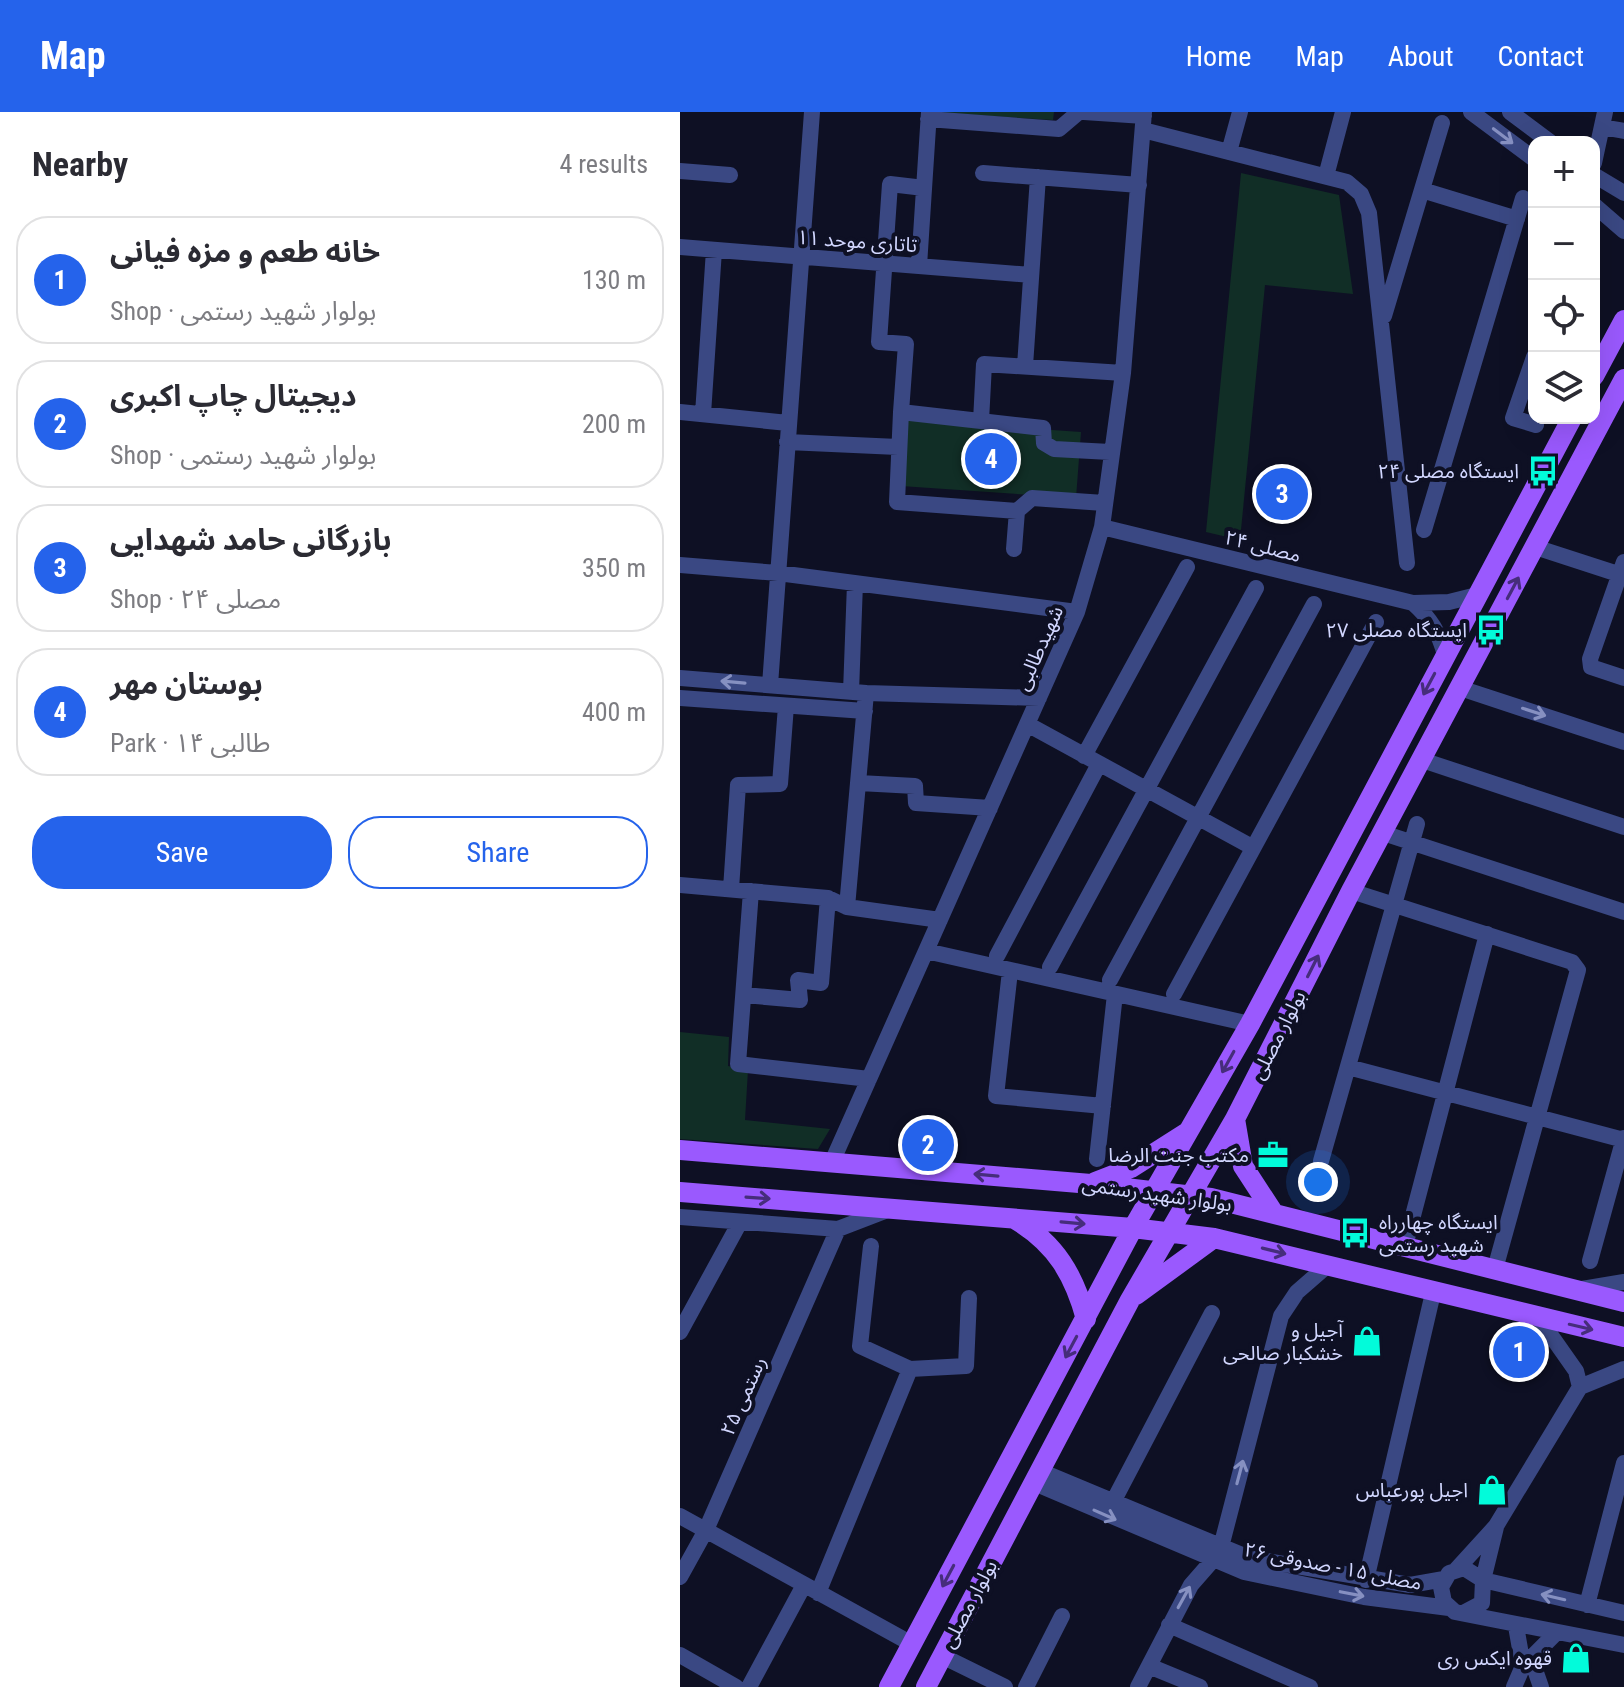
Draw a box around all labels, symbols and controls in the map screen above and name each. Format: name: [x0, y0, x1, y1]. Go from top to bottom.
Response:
text: Map: [40, 34, 106, 78]
text: Home: [1186, 40, 1251, 73]
text: Map: [1295, 40, 1344, 73]
text: About: [1388, 40, 1454, 73]
text: Contact: [1498, 40, 1584, 73]
one-way arrow: [1492, 127, 1513, 144]
map controls: [1528, 136, 1600, 424]
button: +: [1528, 136, 1600, 208]
text: Nearby: [32, 144, 128, 184]
text: 4 results: [559, 149, 648, 179]
button: −: [1528, 208, 1600, 280]
street label: تاتاری موحد ۱۱: [796, 225, 918, 257]
text: خانه طعم و مزه فیانی: [110, 234, 380, 269]
text: 1: [53, 265, 67, 295]
text: 130 m: [582, 265, 646, 295]
button: locate: [1528, 280, 1600, 352]
text: Shop · بولوار شهید رستمی: [110, 296, 376, 326]
button: layers: [1528, 352, 1600, 424]
text: دیجیتال چاپ اکبری: [110, 378, 357, 413]
text: 2: [53, 409, 67, 439]
text: 200 m: [582, 409, 646, 439]
pin: 4: [965, 429, 1017, 489]
text: Shop · بولوار شهید رستمی: [110, 440, 376, 470]
bus stop icon: ایستگاه مصلی ۲۴: [1526, 454, 1560, 488]
place label: ایستگاه مصلی ۲۴: [1377, 459, 1519, 483]
pin: 3: [1256, 464, 1308, 524]
text: بازرگانی حامد شهدایی: [110, 522, 392, 557]
street label: مصلی ۲۴: [1222, 525, 1304, 567]
text: 3: [53, 553, 67, 583]
text: 350 m: [582, 553, 646, 583]
one-way arrow: [1506, 576, 1522, 600]
text: Shop · مصلی ۲۴: [110, 584, 281, 614]
street label: شهیدطالبی: [1010, 602, 1068, 694]
bus stop icon: ایستگاه مصلی ۲۷: [1474, 613, 1508, 647]
place label: ایستگاه مصلی ۲۷: [1325, 618, 1467, 642]
text: بوستان مهر: [110, 666, 263, 701]
one-way arrow: [1421, 672, 1437, 696]
one-way arrow: [720, 674, 747, 689]
text: 4: [53, 697, 67, 727]
text: 400 m: [582, 697, 646, 727]
one-way arrow: [1522, 706, 1547, 721]
text: Park · طالبی ۱۴: [110, 728, 270, 758]
button: Save: [32, 816, 332, 889]
button: Share: [348, 816, 648, 889]
one-way arrow: [1306, 955, 1321, 979]
street label: بولوار مصلی: [1245, 987, 1311, 1083]
one-way arrow: [1220, 1050, 1236, 1074]
pin: 2: [902, 1115, 954, 1175]
office icon: مكتب جنت الرضا: [1256, 1138, 1290, 1172]
place label: مكتب جنت الرضا: [1108, 1143, 1249, 1167]
your location: [1298, 1162, 1338, 1202]
one-way arrow: [973, 1167, 1000, 1182]
street label: بولوار شهید رستمی: [1081, 1172, 1233, 1216]
one-way arrow: [744, 1191, 771, 1206]
place label: ایستگاه چهارراه شهید رستمی: [1379, 1210, 1498, 1257]
one-way arrow: [1059, 1216, 1086, 1231]
bus stop icon: ایستگاه چهارراه شهید رستمی: [1338, 1216, 1372, 1250]
one-way arrow: [1261, 1245, 1287, 1260]
place label: آجیل و خشکبار صالحی: [1223, 1318, 1344, 1365]
one-way arrow: [1568, 1320, 1594, 1335]
pin: 1: [1493, 1322, 1545, 1382]
shop icon: آجیل و خشکبار صالحی: [1350, 1324, 1384, 1358]
one-way arrow: [1063, 1335, 1079, 1358]
street label: رستمی ۲۵: [715, 1353, 771, 1439]
one-way arrow: [1234, 1460, 1249, 1485]
shop icon: اجیل پورعباس: [1475, 1473, 1509, 1507]
place label: اجیل پورعباس: [1356, 1478, 1468, 1503]
one-way arrow: [1092, 1508, 1117, 1523]
street label: مصلی ۱۵ - صدوقی ۲۶: [1242, 1537, 1424, 1595]
street label: بولوار مصلی: [936, 1556, 1002, 1652]
one-way arrow: [940, 1564, 956, 1587]
one-way arrow: [1177, 1585, 1193, 1609]
one-way arrow: [1338, 1587, 1364, 1602]
one-way arrow: [1541, 1589, 1567, 1604]
shop icon: قهوه ایکس ری: [1559, 1641, 1593, 1675]
place label: قهوه ایکس ری: [1437, 1646, 1552, 1670]

